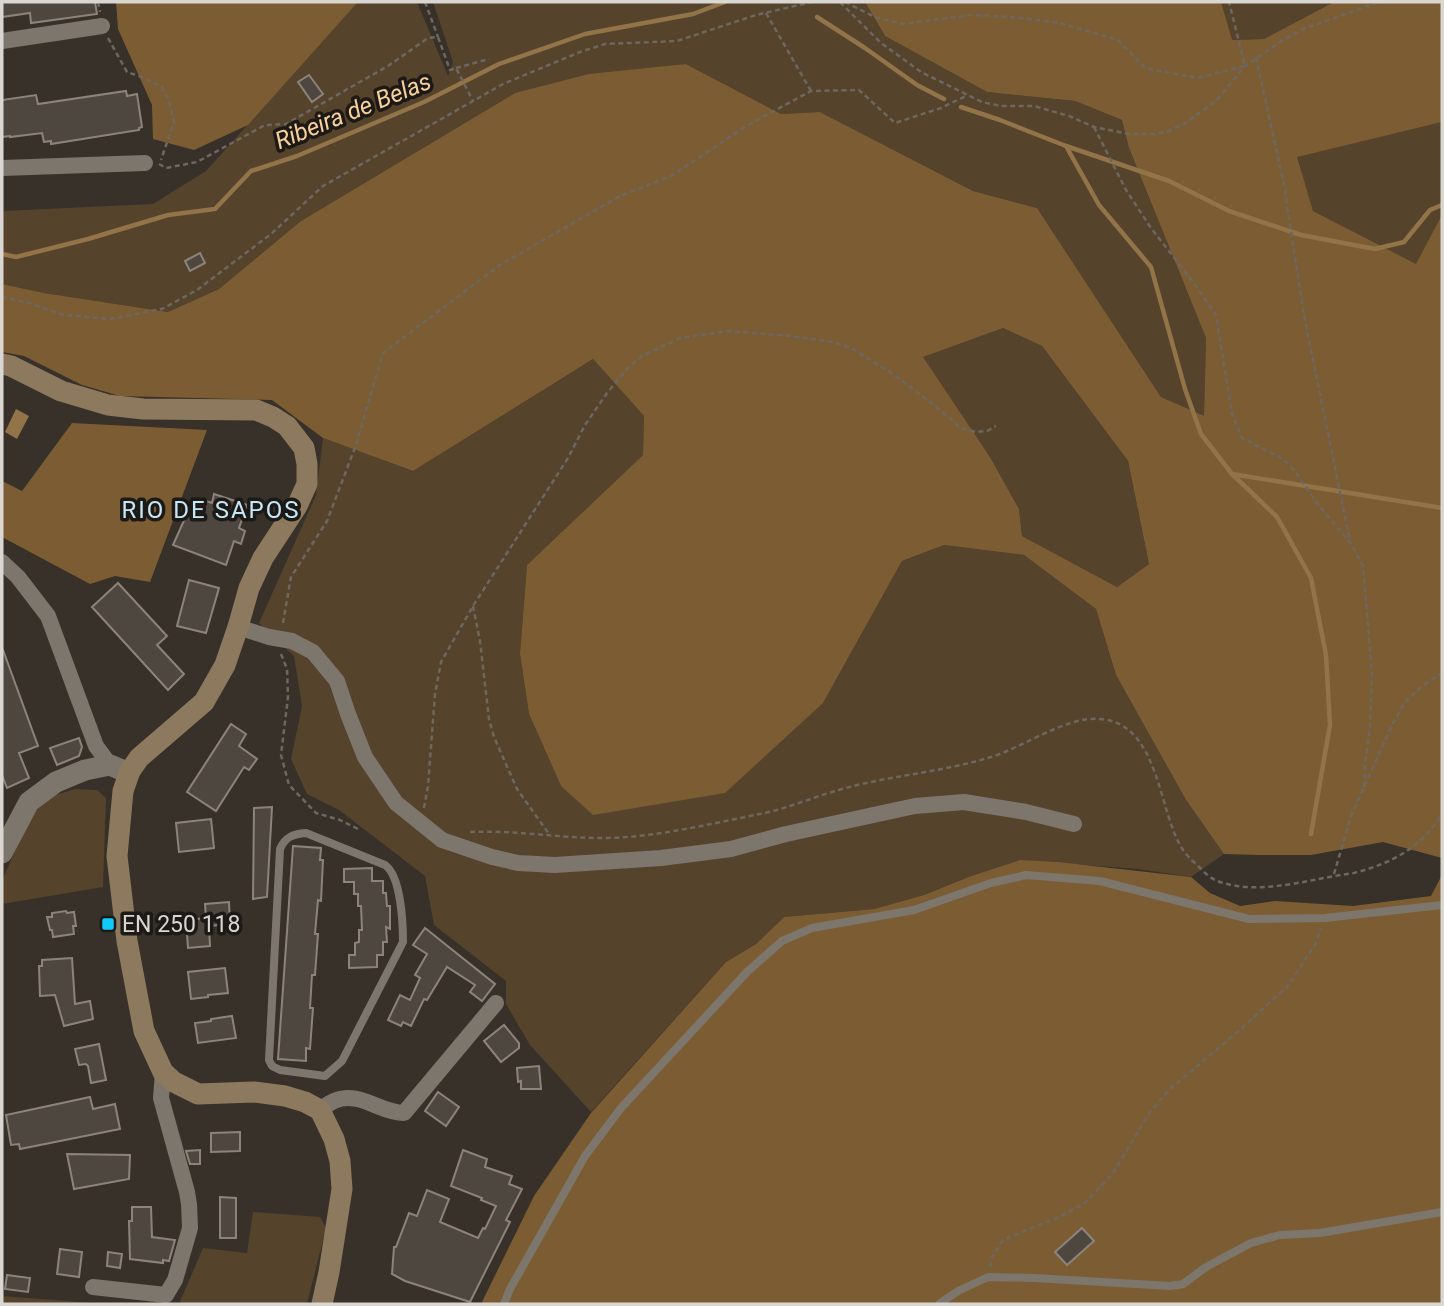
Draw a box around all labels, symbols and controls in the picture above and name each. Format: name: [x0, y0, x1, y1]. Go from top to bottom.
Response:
water label: Ribeira de Belas: [271, 67, 435, 155]
district label: RIO DE SAPOS: [122, 496, 300, 524]
place label: EN 250 118: [122, 911, 240, 938]
marker: EN 250 118: [100, 916, 116, 932]

